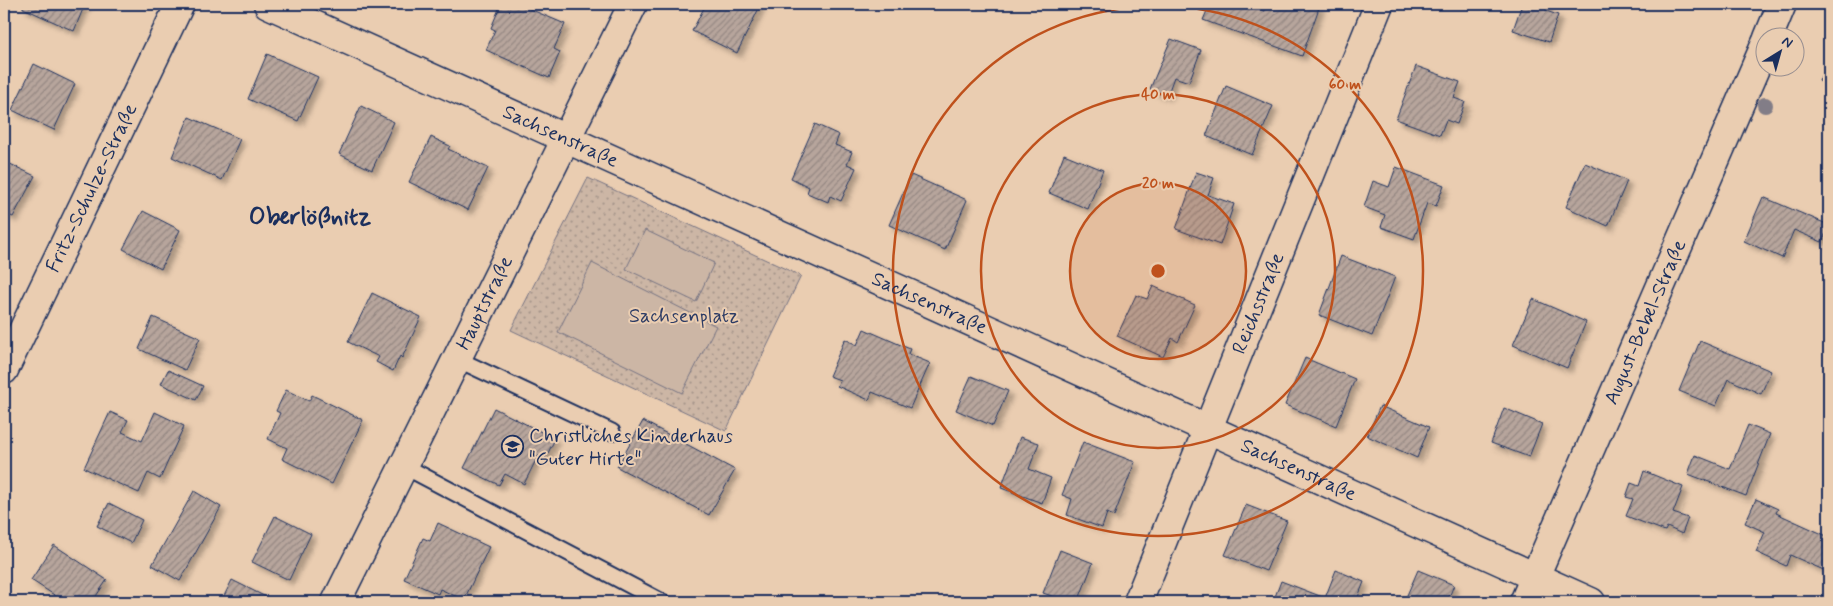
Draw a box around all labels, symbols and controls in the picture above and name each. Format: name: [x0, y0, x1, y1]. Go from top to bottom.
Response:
north arrow: [1756, 28, 1806, 78]
text: N: [1778, 32, 1796, 52]
text: 60 m: [1329, 75, 1361, 95]
text: 40 m: [1141, 85, 1175, 105]
street label: Sachsenstraße: [498, 98, 623, 174]
street label: Fritz-Schulze-Straße: [39, 99, 144, 277]
text: 20 m: [1142, 174, 1174, 194]
district label: Oberlößnitz: [249, 201, 371, 234]
street label: August-Bebel-Straße: [1598, 235, 1693, 409]
street label: Reichsstraße: [1226, 248, 1291, 358]
street label: Hauptstraße: [450, 251, 519, 355]
centre of rings: [1149, 262, 1167, 280]
street label: Sachsenstraße: [867, 265, 992, 341]
park label: Sachsenplatz: [629, 303, 739, 330]
place label: Christliches Kinderhaus "Guter Hirte": [529, 423, 733, 473]
street label: Sachsenstraße: [1236, 432, 1361, 508]
school or university icon: Christliches Kinderhaus "Guter Hirte": [501, 435, 525, 459]

